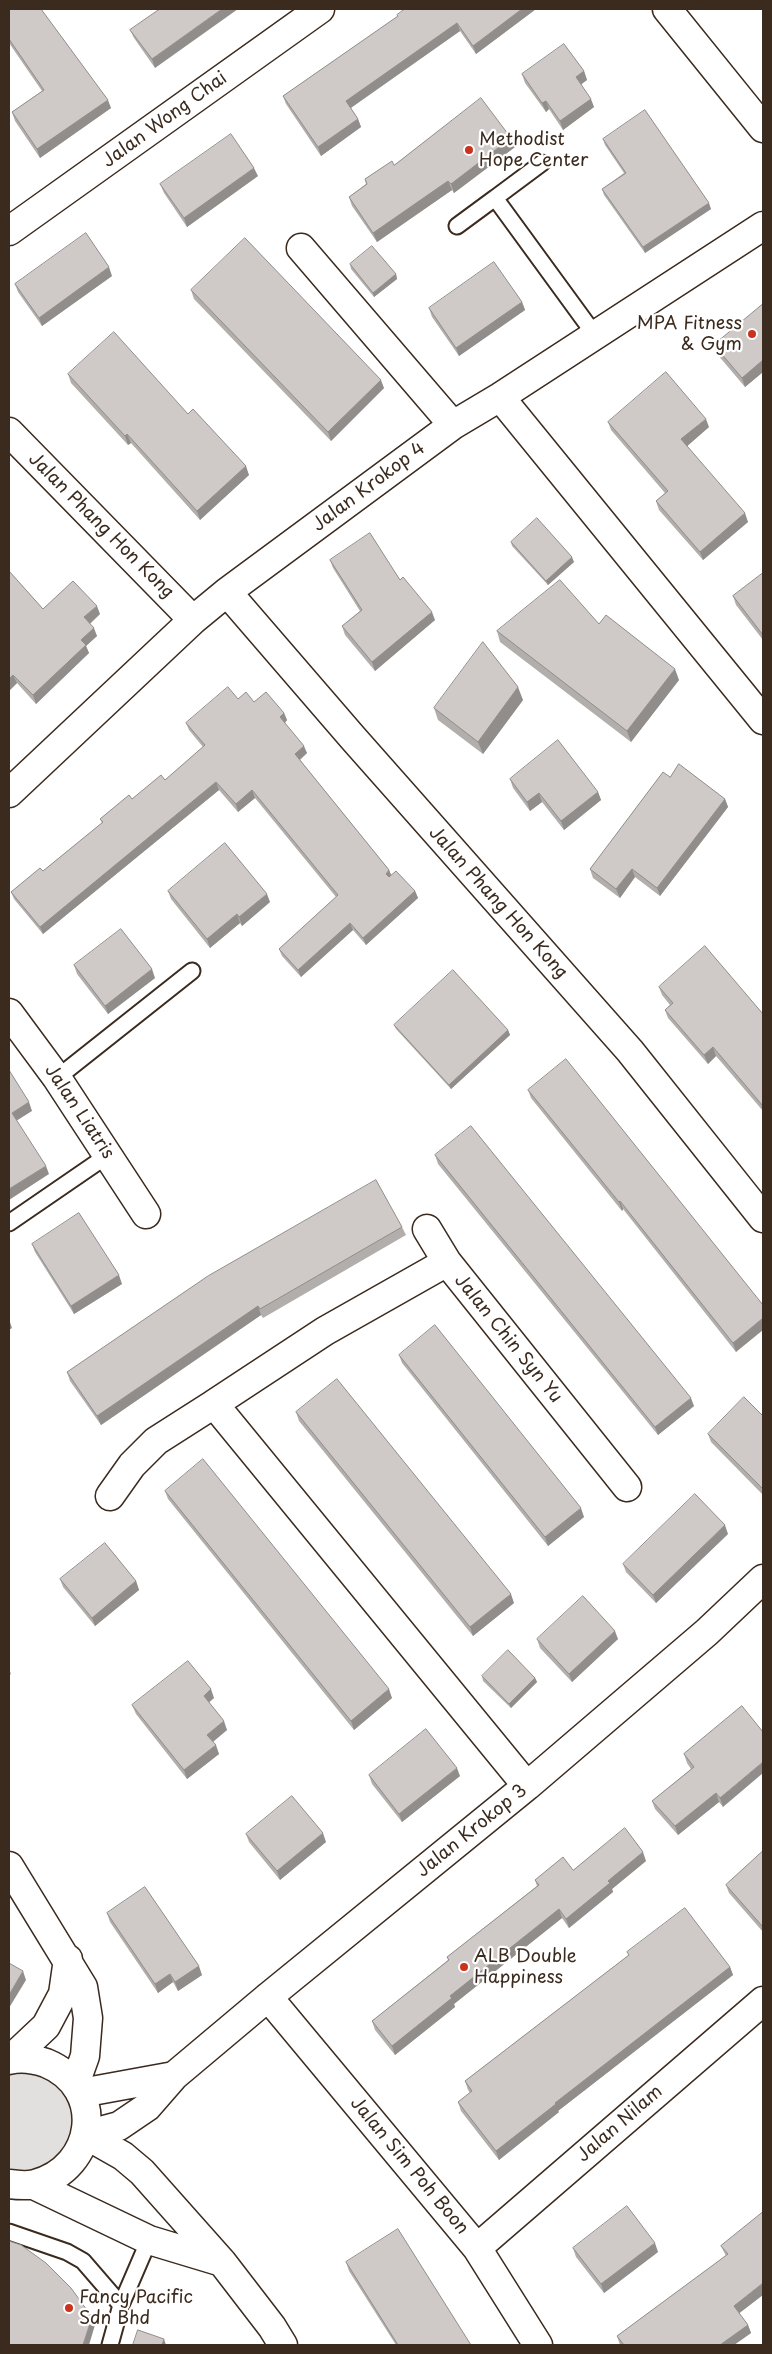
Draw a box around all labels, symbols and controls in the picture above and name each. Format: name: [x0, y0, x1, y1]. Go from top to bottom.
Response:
street label: Jalan Wong Chai: [99, 68, 231, 172]
place label: Methodist Hope Center: [479, 129, 588, 172]
marker: Methodist Hope Center: [463, 144, 475, 156]
place label: MPA Fitness & Gym: [637, 313, 742, 356]
marker: MPA Fitness & Gym: [746, 328, 758, 340]
street label: Jalan Krokop 4: [308, 438, 430, 536]
street label: Jalan Phang Hon Kong: [24, 449, 178, 603]
street label: Jalan Phang Hon Kong: [424, 822, 572, 984]
street label: Jalan Liatris: [40, 1061, 118, 1163]
street label: Jalan Chin Syn Yu: [450, 1270, 566, 1408]
street label: Jalan Krokop 3: [413, 1780, 531, 1882]
place label: ALB Double Happiness: [474, 1946, 577, 1988]
marker: ALB Double Happiness: [458, 1961, 470, 1973]
street label: Jalan Nilam: [573, 2081, 667, 2167]
street label: Jalan Sim Poh Boon: [345, 2093, 473, 2239]
place label: Fancy Pacific Sdn Bhd: [79, 2287, 193, 2330]
marker: Fancy Pacific Sdn Bhd: [63, 2302, 75, 2314]

